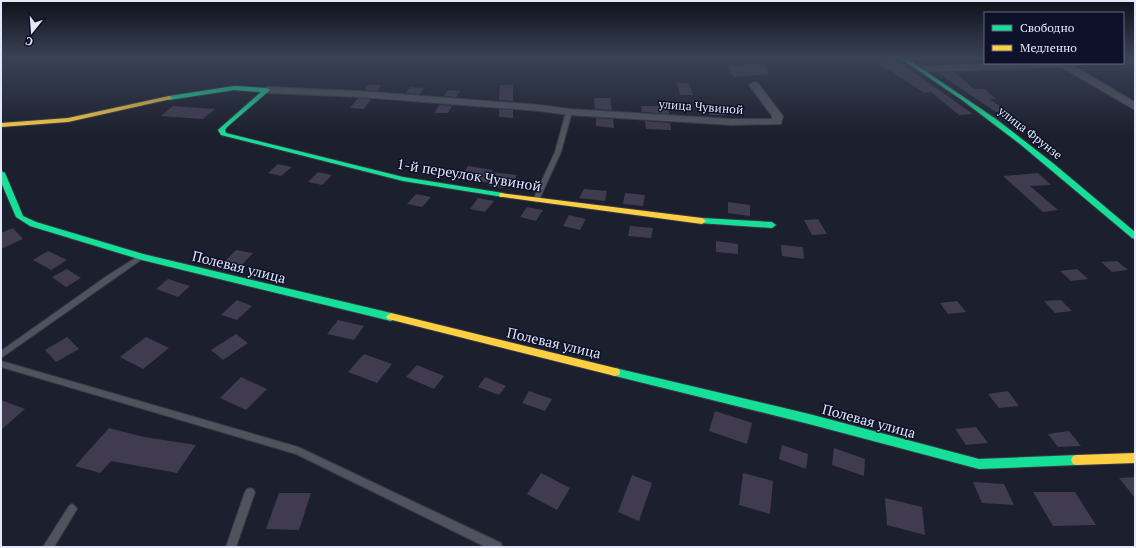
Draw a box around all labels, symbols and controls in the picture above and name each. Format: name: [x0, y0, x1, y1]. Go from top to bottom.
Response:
north arrow: [12, 12, 52, 52]
legend: [984, 12, 1124, 64]
text: Свободно: [1020, 20, 1075, 35]
text: С: [24, 34, 35, 49]
text: Медленно: [1020, 40, 1077, 55]
street label: улица Чувиной: [657, 96, 744, 117]
street label: улица Фрунзе: [994, 102, 1065, 162]
street label: 1-й переулок Чувиной: [396, 154, 543, 195]
street label: Полевая улица: [190, 246, 288, 287]
street label: Полевая улица: [505, 322, 603, 363]
street label: Полевая улица: [820, 399, 918, 442]

